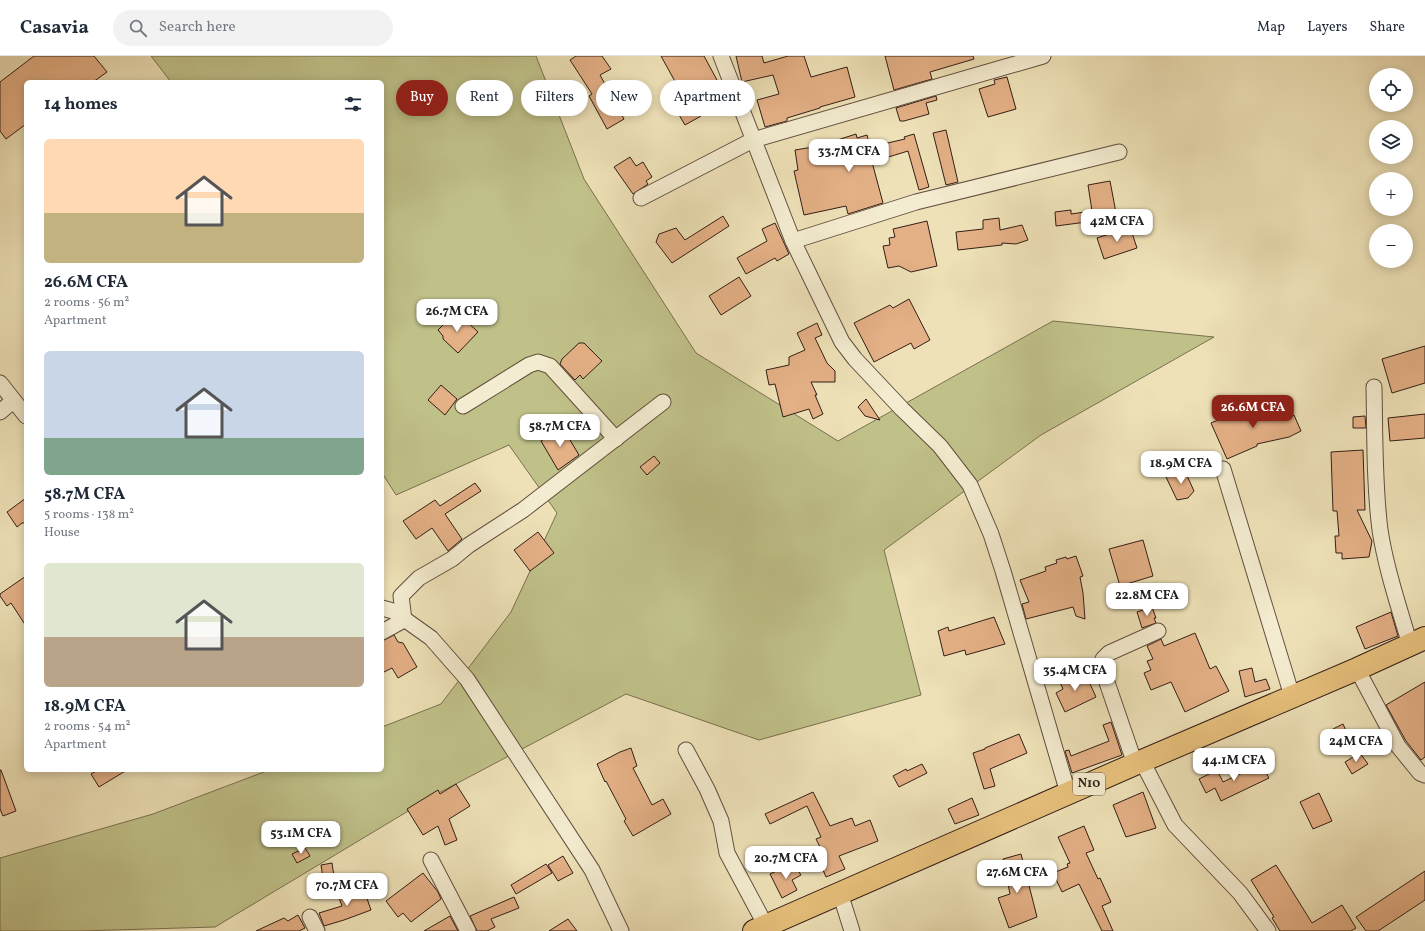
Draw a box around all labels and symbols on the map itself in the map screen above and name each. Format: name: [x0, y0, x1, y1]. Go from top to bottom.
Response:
pin: 33.7M CFA: [803, 139, 895, 173]
pin: 42M CFA: [1080, 209, 1154, 243]
pin: 26.7M CFA: [411, 299, 503, 333]
pin: 26.6M CFA: [1207, 395, 1299, 429]
pin: 58.7M CFA: [514, 414, 606, 448]
pin: 18.9M CFA: [1135, 451, 1227, 485]
pin: 22.8M CFA: [1101, 583, 1193, 617]
pin: 35.4M CFA: [1029, 658, 1121, 692]
pin: 24M CFA: [1319, 729, 1393, 763]
pin: 44.1M CFA: [1188, 748, 1280, 782]
road number: N10: [1073, 773, 1105, 795]
pin: 53.1M CFA: [255, 821, 347, 855]
pin: 20.7M CFA: [740, 846, 832, 880]
pin: 27.6M CFA: [971, 860, 1063, 894]
pin: 70.7M CFA: [301, 873, 393, 907]

